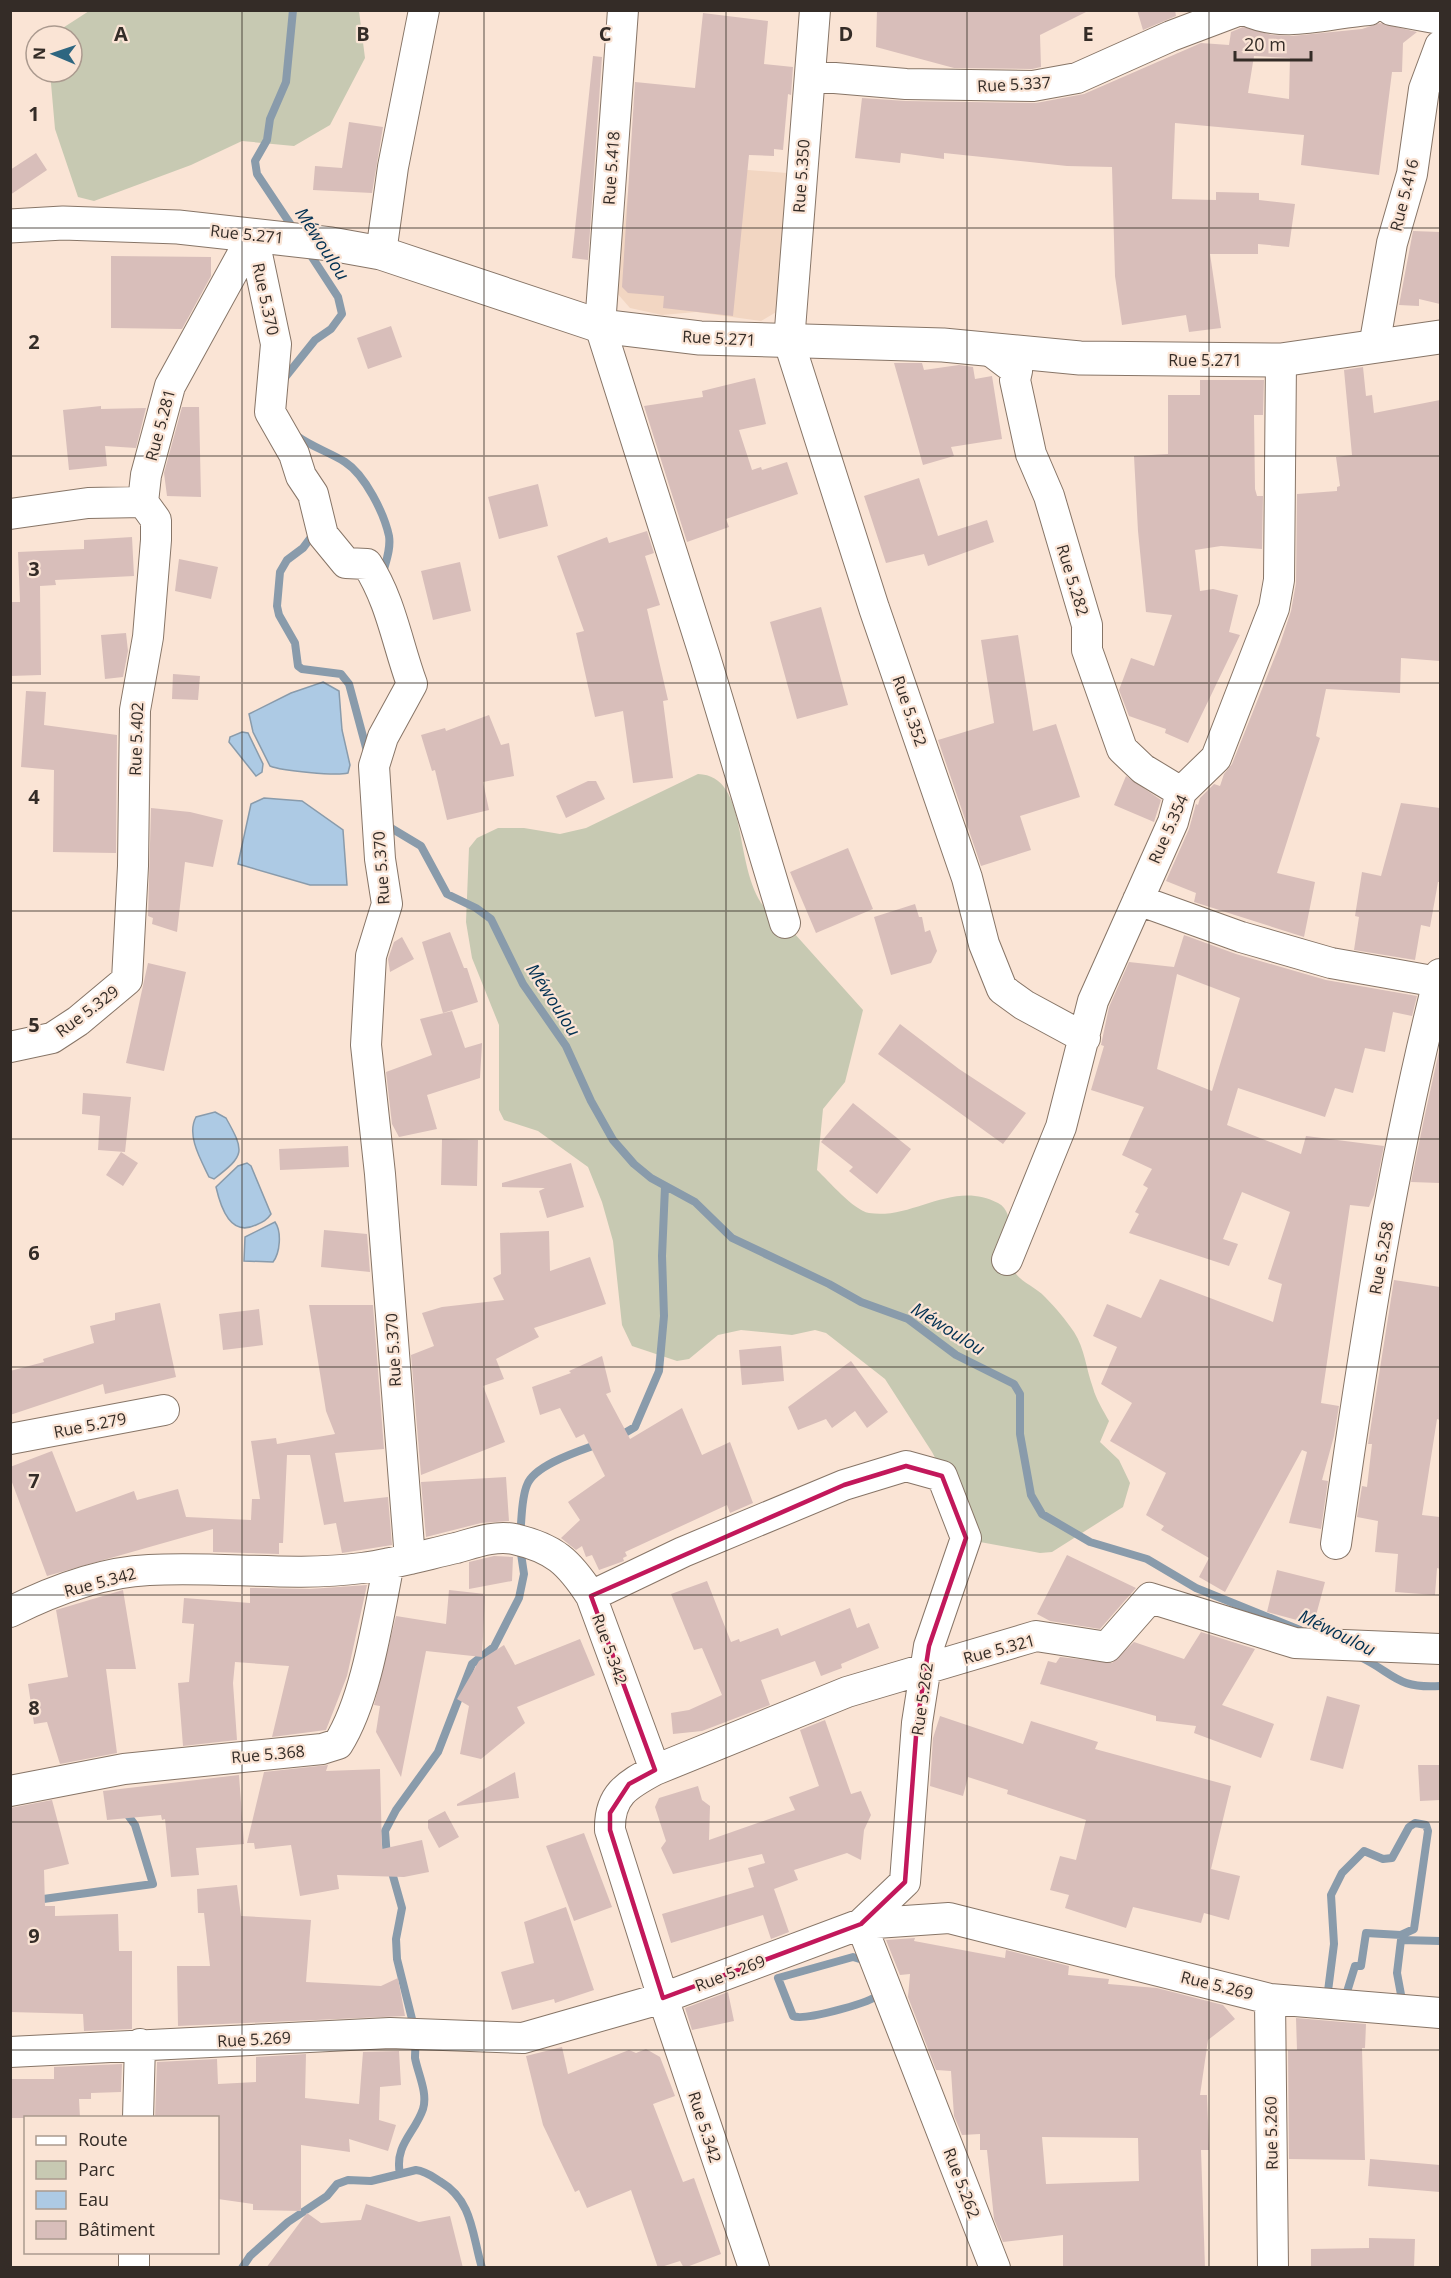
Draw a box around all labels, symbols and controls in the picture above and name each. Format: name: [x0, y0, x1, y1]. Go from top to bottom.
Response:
text: A: [114, 20, 128, 47]
text: B: [356, 20, 370, 47]
text: C: [599, 20, 612, 47]
text: D: [839, 20, 853, 47]
text: E: [1082, 20, 1094, 47]
north arrow: [24, 24, 84, 84]
scale bar: [1235, 24, 1312, 62]
text: 20 m: [1244, 32, 1286, 56]
text: N: [28, 47, 50, 60]
street label: Rue 5.337: [977, 71, 1051, 97]
text: 1: [28, 100, 40, 127]
street label: Rue 5.418: [597, 131, 625, 205]
street label: Rue 5.350: [787, 139, 815, 213]
street label: Rue 5.416: [1384, 157, 1424, 233]
water label: Méwoulou: [290, 202, 355, 285]
street label: Rue 5.271: [209, 219, 285, 249]
street label: Rue 5.370: [248, 261, 284, 337]
street label: Rue 5.271: [682, 325, 756, 351]
text: 2: [28, 328, 40, 355]
street label: Rue 5.271: [1168, 349, 1242, 371]
street label: Rue 5.281: [140, 387, 180, 463]
street label: Rue 5.282: [1052, 542, 1094, 618]
text: 3: [28, 555, 40, 582]
street label: Rue 5.352: [888, 673, 932, 749]
street label: Rue 5.402: [124, 702, 148, 776]
text: 4: [28, 783, 40, 810]
street label: Rue 5.354: [1143, 791, 1193, 867]
street label: Rue 5.370: [367, 831, 395, 905]
water label: Méwoulou: [521, 958, 586, 1041]
street label: Rue 5.329: [51, 980, 123, 1042]
text: 5: [28, 1011, 40, 1038]
street label: Rue 5.258: [1364, 1220, 1398, 1296]
text: 6: [28, 1239, 40, 1266]
water label: Méwoulou: [907, 1296, 990, 1360]
street label: Rue 5.370: [380, 1313, 406, 1387]
street label: Rue 5.279: [52, 1407, 128, 1443]
text: 7: [28, 1467, 40, 1494]
street label: Rue 5.342: [62, 1562, 138, 1602]
water label: Méwoulou: [1295, 1603, 1380, 1661]
street label: Rue 5.342: [587, 1611, 633, 1687]
street label: Rue 5.321: [961, 1629, 1037, 1669]
street label: Rue 5.262: [906, 1661, 938, 1737]
text: 8: [28, 1694, 40, 1721]
street label: Rue 5.368: [230, 1740, 306, 1768]
text: 9: [28, 1922, 40, 1949]
street label: Rue 5.269: [692, 1950, 768, 1996]
street label: Rue 5.269: [1179, 1965, 1255, 2005]
street label: Rue 5.269: [217, 2026, 291, 2052]
street label: Rue 5.342: [683, 2089, 727, 2165]
street label: Rue 5.260: [1259, 2096, 1283, 2170]
legend: [24, 2116, 219, 2254]
text: Route: [78, 2127, 128, 2151]
street label: Rue 5.262: [939, 2145, 985, 2221]
text: Parc: [78, 2157, 115, 2181]
text: Eau: [78, 2187, 109, 2211]
text: Bâtiment: [78, 2217, 155, 2241]

